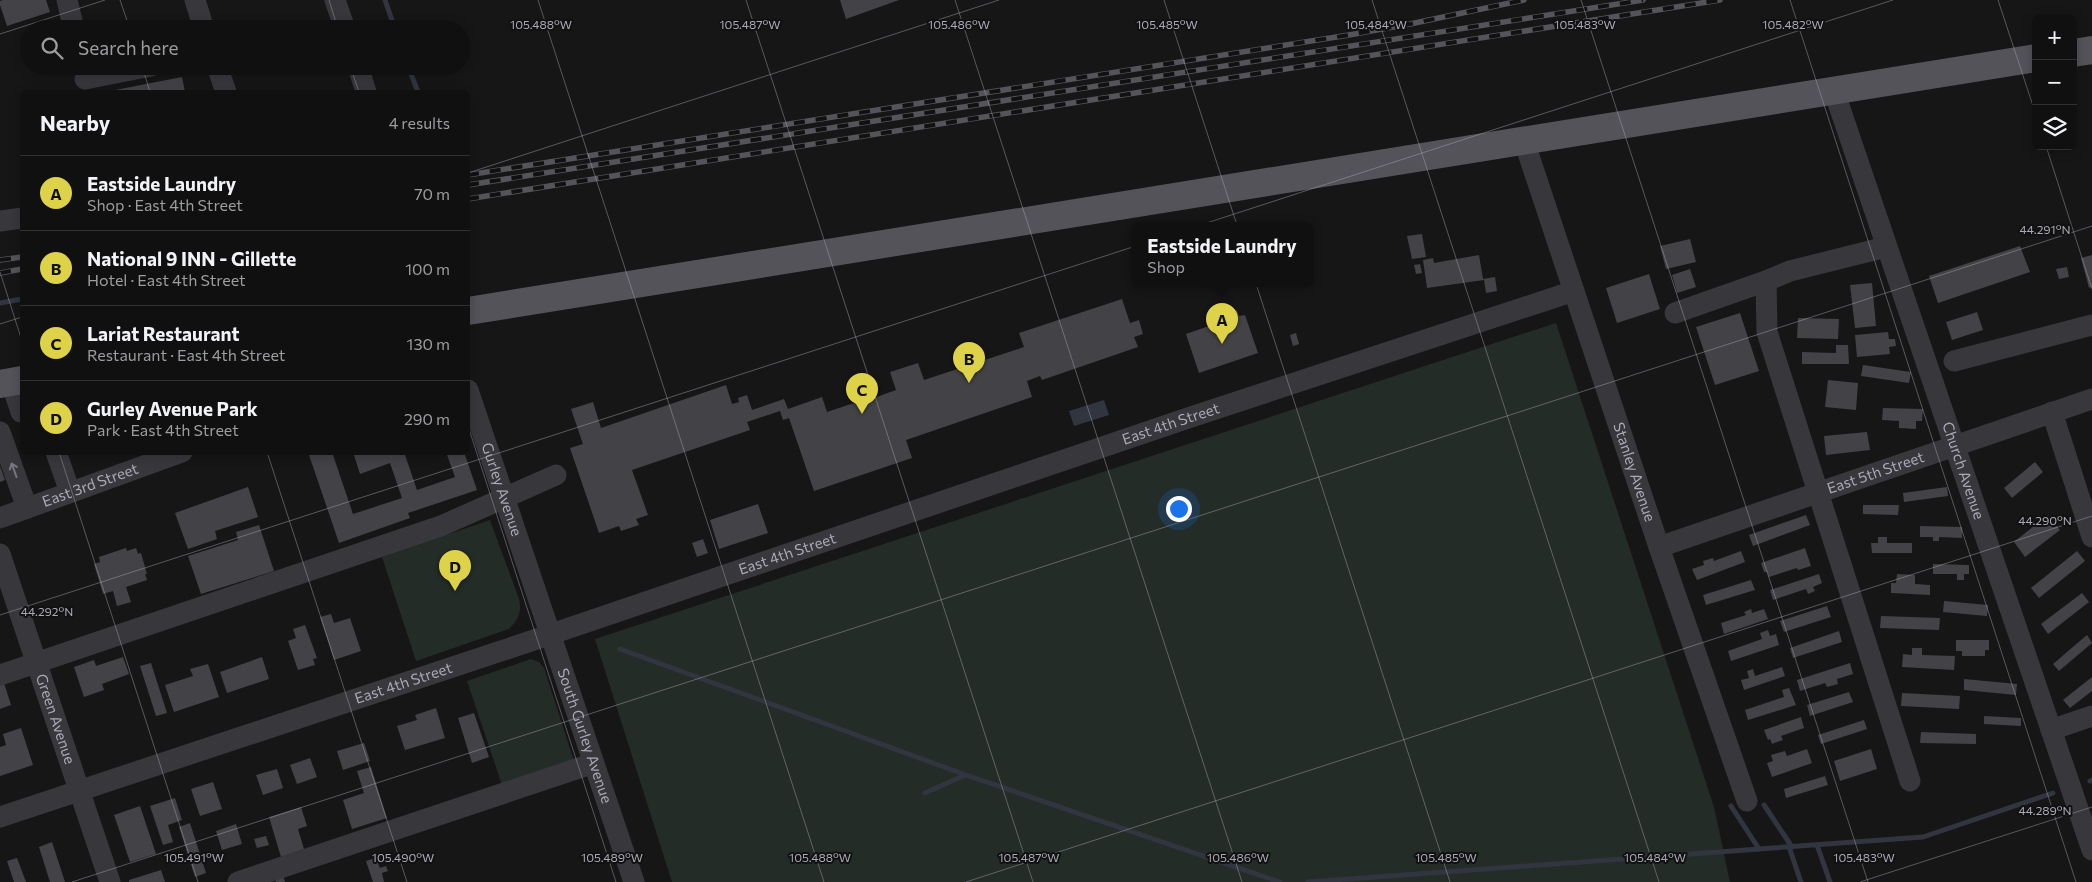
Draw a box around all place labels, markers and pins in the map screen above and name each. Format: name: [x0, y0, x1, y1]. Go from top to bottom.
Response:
pin: A: [1206, 303, 1238, 344]
pin: B: [953, 342, 985, 383]
pin: C: [846, 373, 878, 414]
pin: D: [439, 550, 471, 591]

